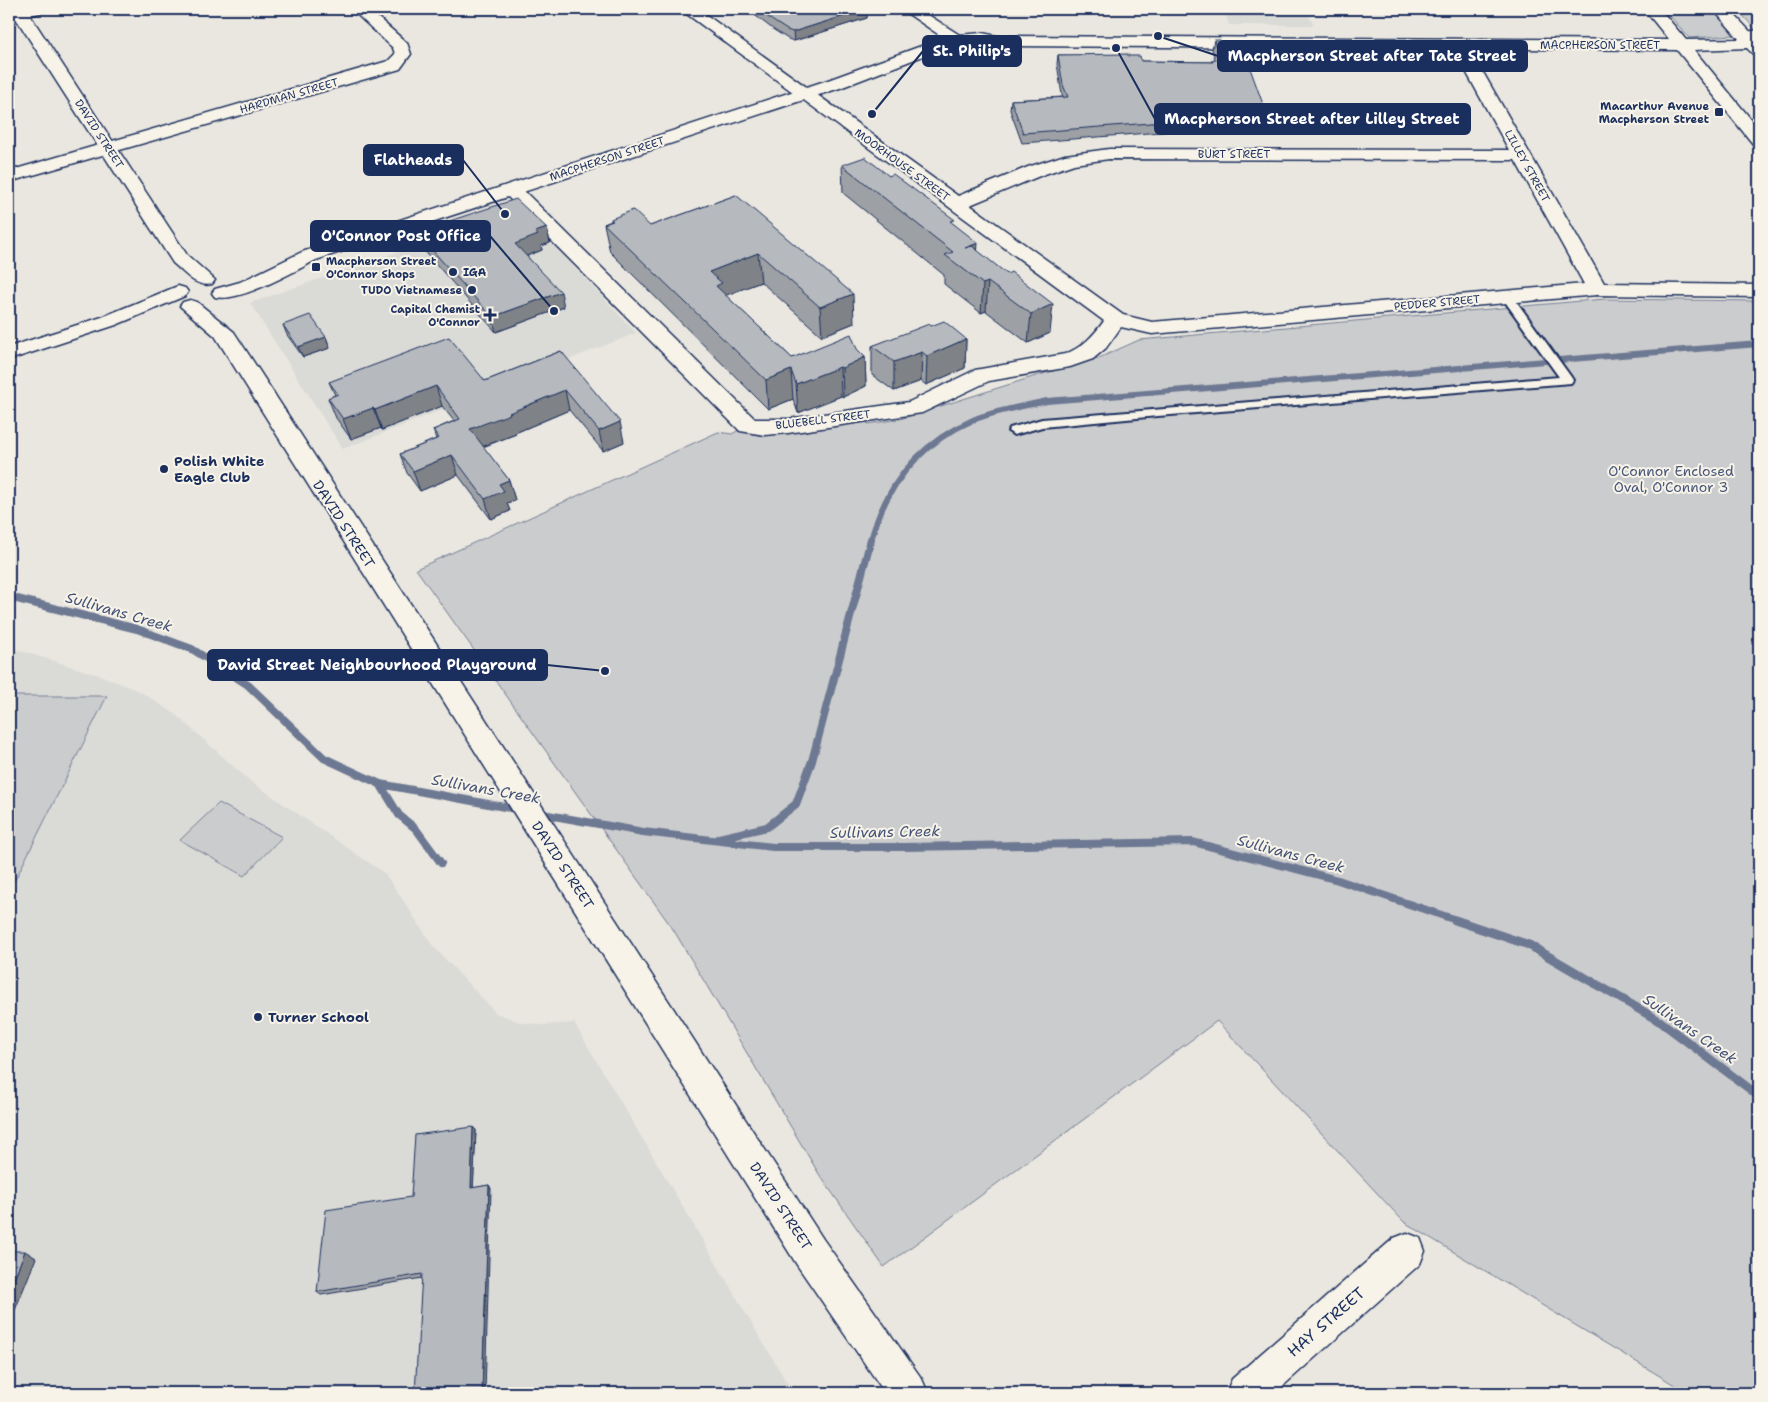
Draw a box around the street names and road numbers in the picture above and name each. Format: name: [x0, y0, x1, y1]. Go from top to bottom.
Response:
street label: MACPHERSON STREET: [1540, 38, 1660, 53]
street label: HARDMAN STREET: [238, 75, 340, 117]
street label: DAVID STREET: [71, 97, 127, 172]
street label: MOORHOUSE STREET: [851, 125, 953, 205]
street label: LILLEY STREET: [1501, 127, 1553, 205]
street label: MACPHERSON STREET: [548, 133, 667, 185]
street label: BURT STREET: [1198, 147, 1270, 162]
street label: PEDDER STREET: [1393, 292, 1481, 314]
street label: BLUEBELL STREET: [775, 407, 871, 433]
street label: DAVID STREET: [309, 477, 379, 572]
street label: DAVID STREET: [528, 818, 598, 913]
street label: DAVID STREET: [746, 1159, 816, 1254]
street label: HAY STREET: [1283, 1282, 1369, 1361]

